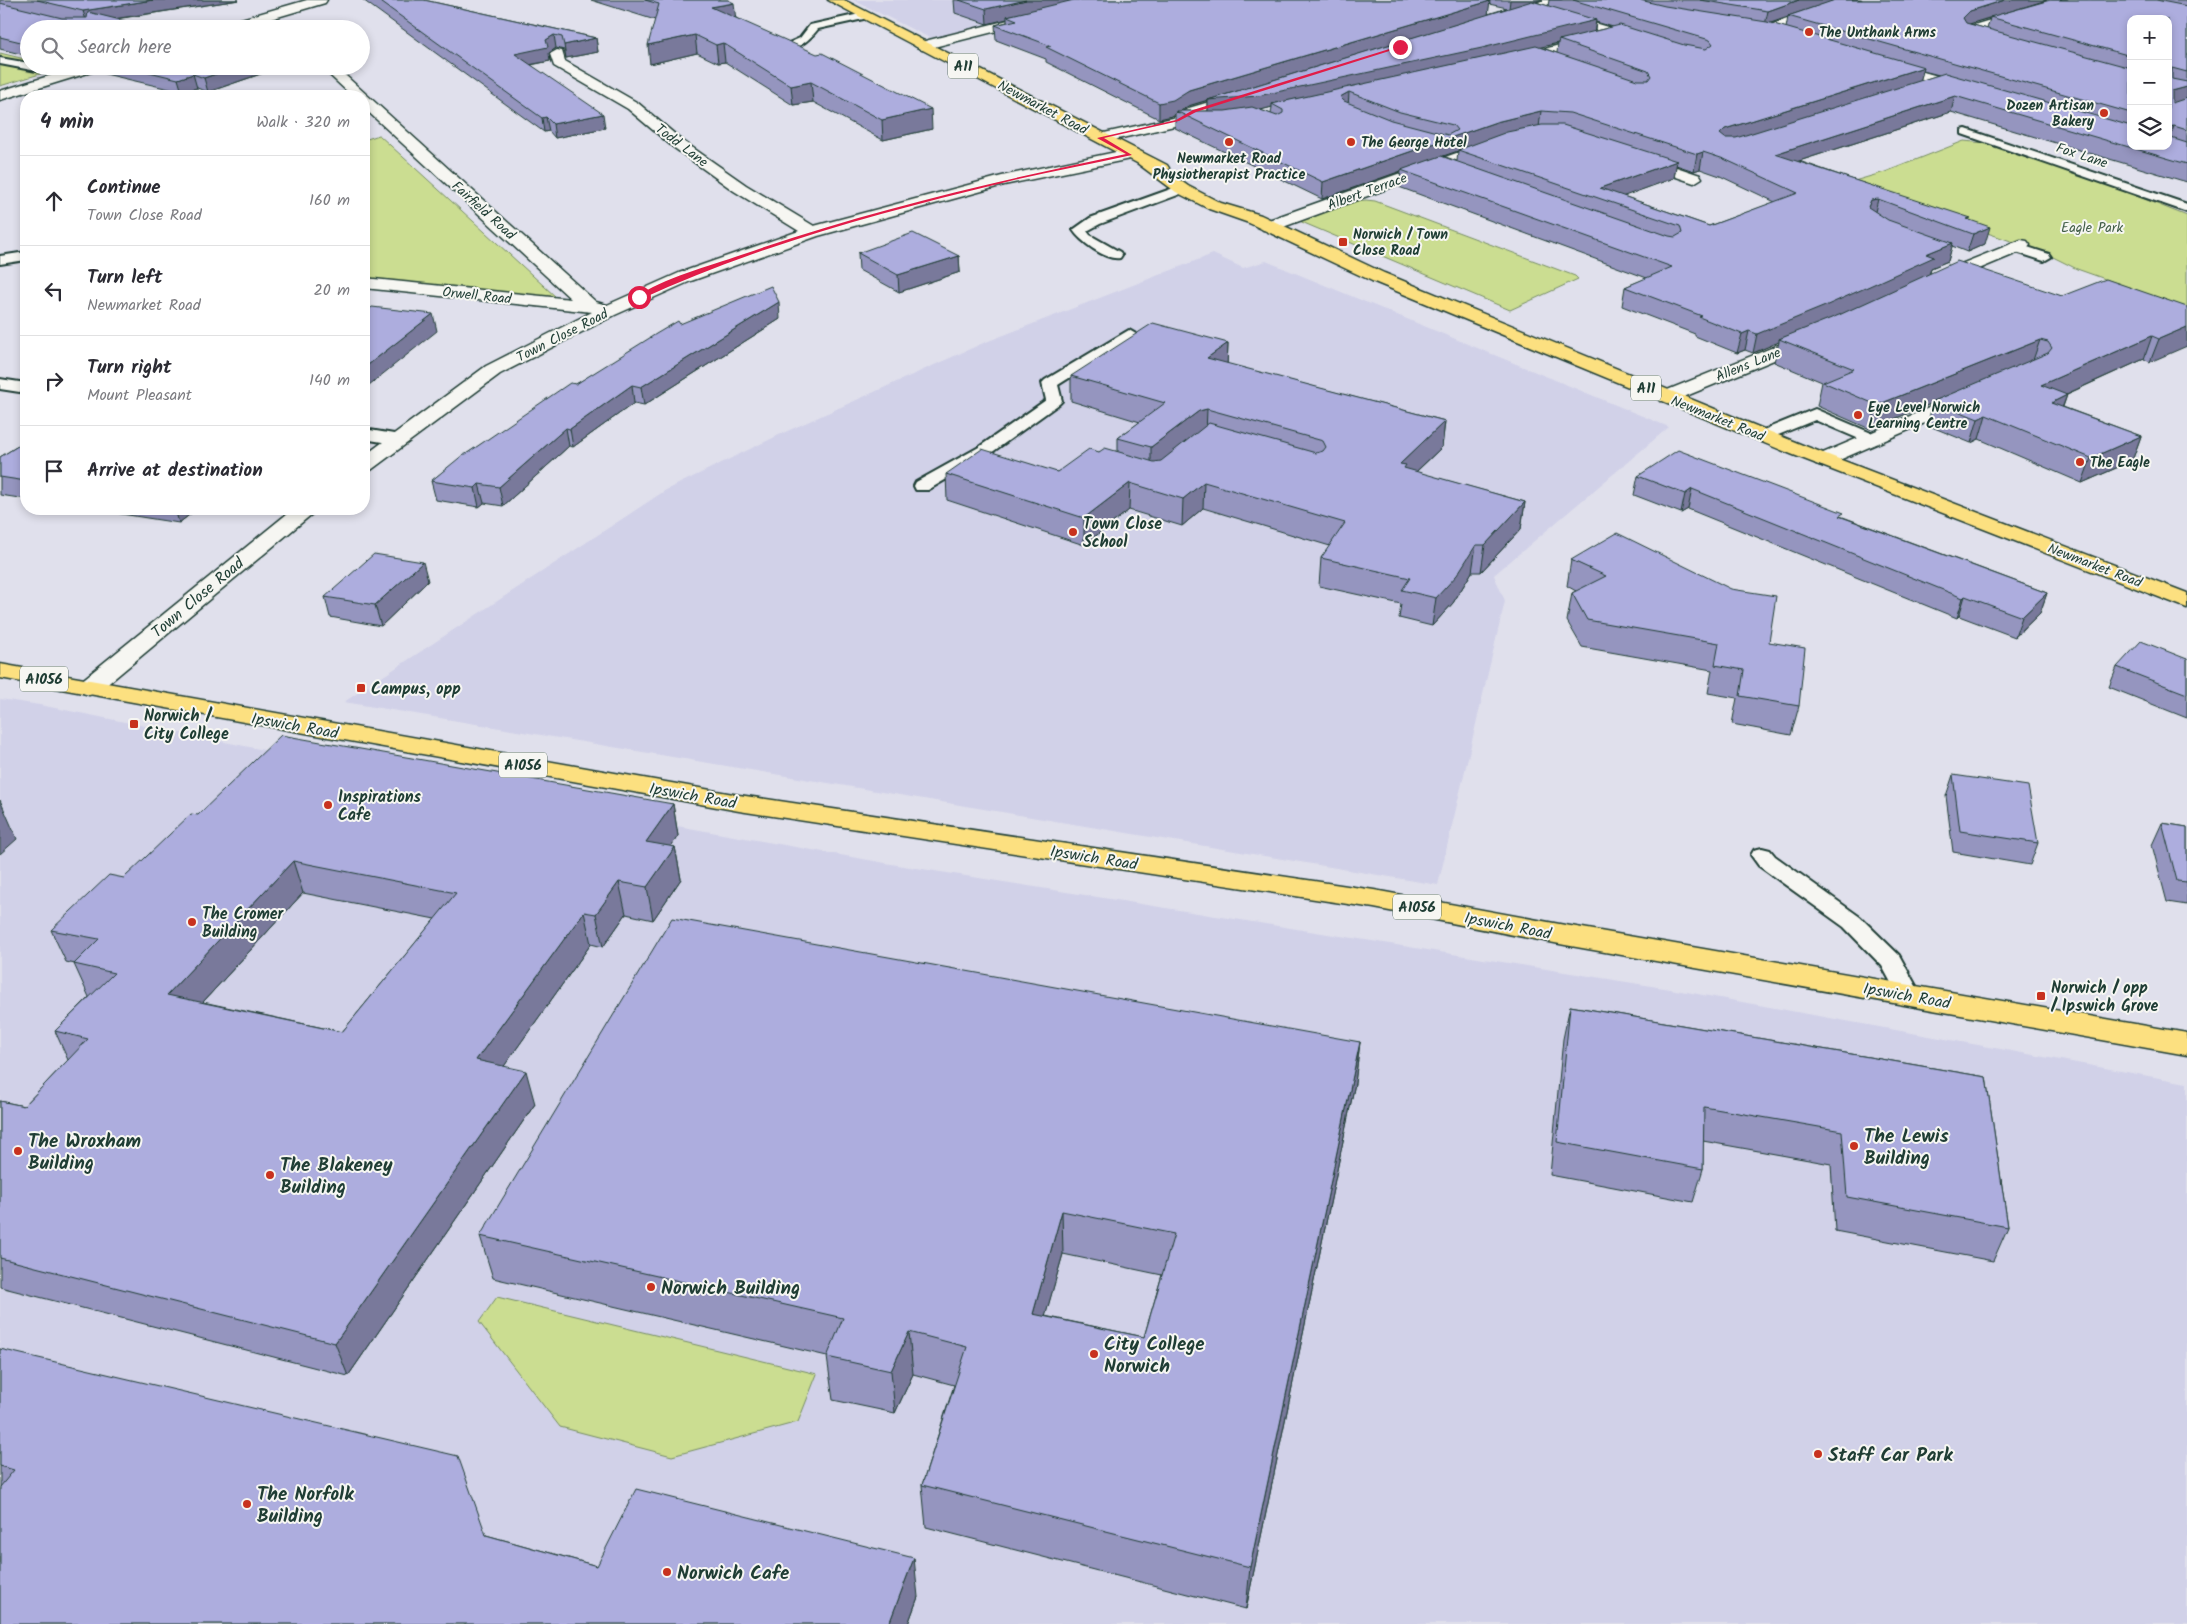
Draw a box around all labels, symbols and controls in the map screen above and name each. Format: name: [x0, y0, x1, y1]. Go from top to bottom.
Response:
map controls: [2127, 15, 2172, 150]
button: +: [2127, 15, 2172, 60]
search box: [20, 20, 370, 75]
place label: The Unthank Arms: [1819, 22, 1937, 44]
marker: The Unthank Arms: [1803, 26, 1815, 38]
text: Search here: [78, 33, 172, 63]
icon: search: [38, 34, 66, 62]
route end: [1389, 36, 1412, 59]
road number: A11: [948, 54, 978, 78]
button: −: [2127, 60, 2172, 105]
street label: Newmarket Road: [993, 75, 1093, 141]
place label: Dozen Artisan Bakery: [2006, 95, 2095, 133]
button: layers: [2127, 105, 2172, 150]
text: 4 min: [40, 106, 94, 139]
marker: Dozen Artisan Bakery: [2098, 107, 2110, 119]
text: Walk · 320 m: [256, 110, 350, 135]
street label: Todd Lane: [650, 119, 713, 173]
place label: The George Hotel: [1361, 132, 1467, 154]
marker: Newmarket Road Physiotherapist Practice: [1223, 136, 1235, 148]
marker: The George Hotel: [1345, 136, 1357, 148]
street label: Fox Lane: [2053, 137, 2111, 175]
place label: Newmarket Road Physiotherapist Practice: [1153, 148, 1305, 186]
street label: Albert Terrace: [1324, 167, 1411, 217]
text: Continue: [87, 173, 160, 203]
street label: Fairfield Road: [446, 176, 521, 246]
icon: ahead: [40, 187, 68, 215]
text: 160 m: [309, 188, 350, 213]
text: Town Close Road: [87, 203, 202, 228]
park label: Eagle Park: [2061, 217, 2123, 239]
place label: Norwich / Town Close Road: [1353, 224, 1448, 262]
marker: Norwich / Town Close Road: [1337, 236, 1349, 248]
text: Turn left: [87, 263, 162, 293]
icon: left: [40, 277, 68, 305]
text: 20 m: [314, 278, 350, 303]
street label: Orwell Road: [441, 281, 514, 311]
route start: [628, 286, 651, 309]
text: Newmarket Road: [87, 293, 201, 318]
street label: Town Close Road: [513, 303, 613, 368]
street label: Allens Lane: [1712, 342, 1785, 388]
text: Turn right: [87, 353, 172, 383]
icon: right: [40, 367, 68, 395]
text: 140 m: [309, 368, 350, 393]
road number: A11: [1631, 376, 1661, 400]
text: Mount Pleasant: [87, 383, 192, 408]
street label: Newmarket Road: [1667, 390, 1769, 448]
place label: Eye Level Norwich Learning Centre: [1868, 397, 1980, 435]
marker: Eye Level Norwich Learning Centre: [1852, 409, 1864, 421]
place label: The Eagle: [2090, 452, 2150, 474]
text: Arrive at destination: [87, 456, 263, 486]
marker: The Eagle: [2074, 456, 2086, 468]
icon: arrive: [40, 457, 68, 485]
place label: Town Close School: [1083, 512, 1162, 555]
marker: Town Close School: [1067, 526, 1079, 538]
street label: Newmarket Road: [2044, 538, 2146, 594]
street label: Town Close Road: [146, 551, 251, 645]
road number: A1056: [20, 666, 68, 692]
place label: Campus, opp: [371, 677, 461, 702]
marker: Campus, opp: [355, 682, 367, 694]
place label: Norwich / City College: [144, 704, 229, 747]
street label: Ipswich Road: [249, 707, 341, 747]
marker: Norwich / City College: [128, 718, 140, 730]
road number: A1056: [499, 752, 547, 778]
street label: Ipswich Road: [647, 777, 739, 817]
place label: Inspirations Cafe: [338, 785, 422, 828]
marker: Inspirations Cafe: [322, 799, 334, 811]
street label: Ipswich Road: [1048, 839, 1140, 878]
road number: A1056: [1393, 894, 1441, 920]
place label: The Cromer Building: [202, 902, 285, 945]
street label: Ipswich Road: [1462, 906, 1554, 947]
marker: The Cromer Building: [186, 916, 198, 928]
place label: Norwich / opp / Ipswich Grove: [2050, 976, 2159, 1019]
street label: Ipswich Road: [1861, 977, 1953, 1017]
marker: Norwich / opp / Ipswich Grove: [2035, 990, 2047, 1002]
place label: The Lewis Building: [1864, 1122, 1949, 1174]
place label: The Wroxham Building: [28, 1127, 141, 1179]
marker: The Lewis Building: [1848, 1140, 1860, 1152]
marker: The Wroxham Building: [12, 1145, 24, 1157]
place label: The Blakeney Building: [280, 1151, 393, 1203]
marker: The Blakeney Building: [264, 1169, 276, 1181]
place label: Norwich Building: [661, 1274, 800, 1304]
marker: Norwich Building: [645, 1281, 657, 1293]
place label: City College Norwich: [1104, 1330, 1205, 1382]
marker: City College Norwich: [1088, 1348, 1100, 1360]
place label: Staff Car Park: [1828, 1441, 1953, 1471]
marker: Staff Car Park: [1812, 1448, 1824, 1460]
place label: The Norfolk Building: [257, 1480, 354, 1532]
marker: The Norfolk Building: [241, 1498, 253, 1510]
place label: Norwich Cafe: [677, 1559, 789, 1589]
marker: Norwich Cafe: [661, 1566, 673, 1578]

